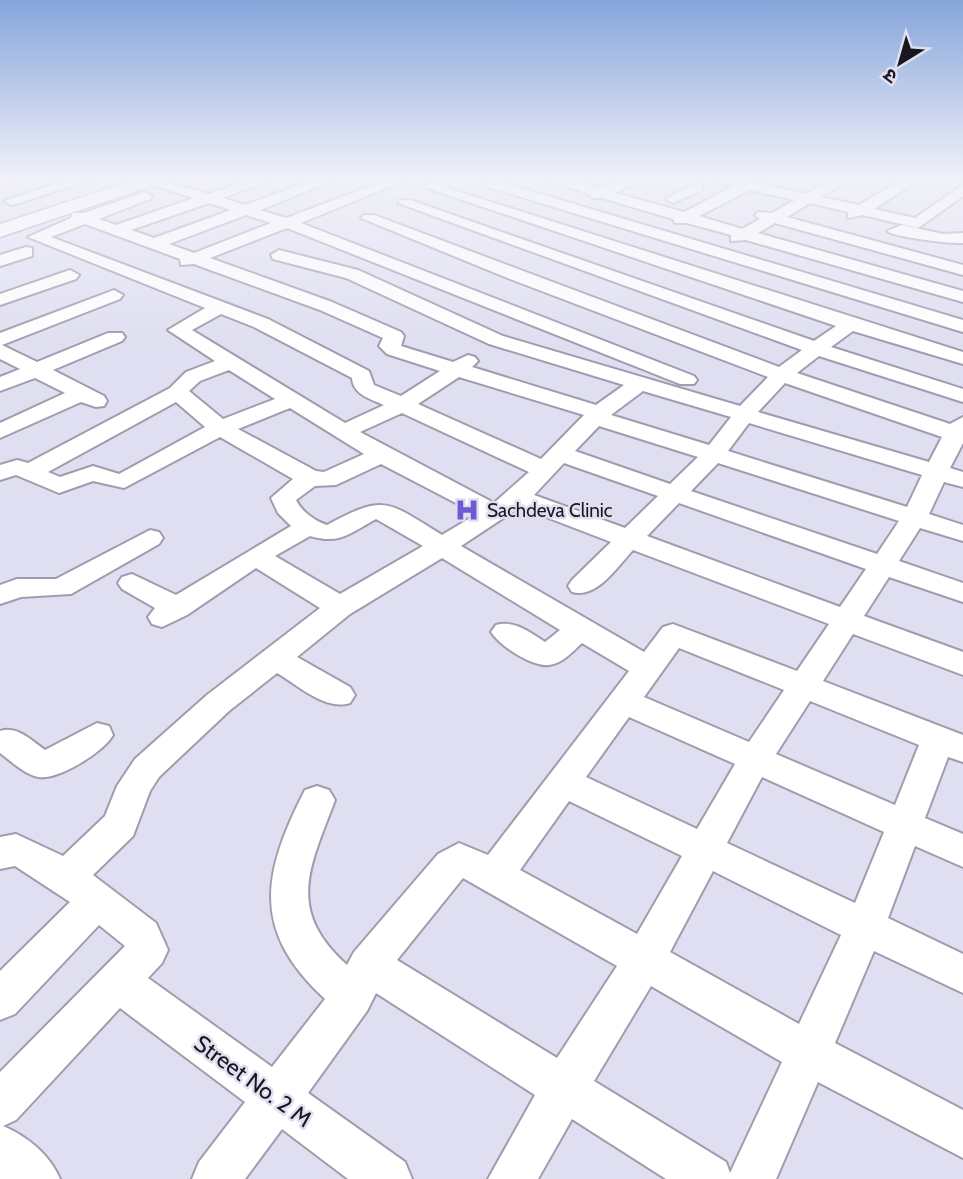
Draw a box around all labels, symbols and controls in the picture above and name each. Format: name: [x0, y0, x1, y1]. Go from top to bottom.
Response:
north arrow: [865, 28, 935, 98]
text: उ: [878, 63, 901, 89]
hospital icon: Sachdeva Clinic: [453, 496, 481, 524]
place label: Sachdeva Clinic: [487, 499, 613, 522]
street label: Street No. 2 M: [189, 1029, 317, 1133]

